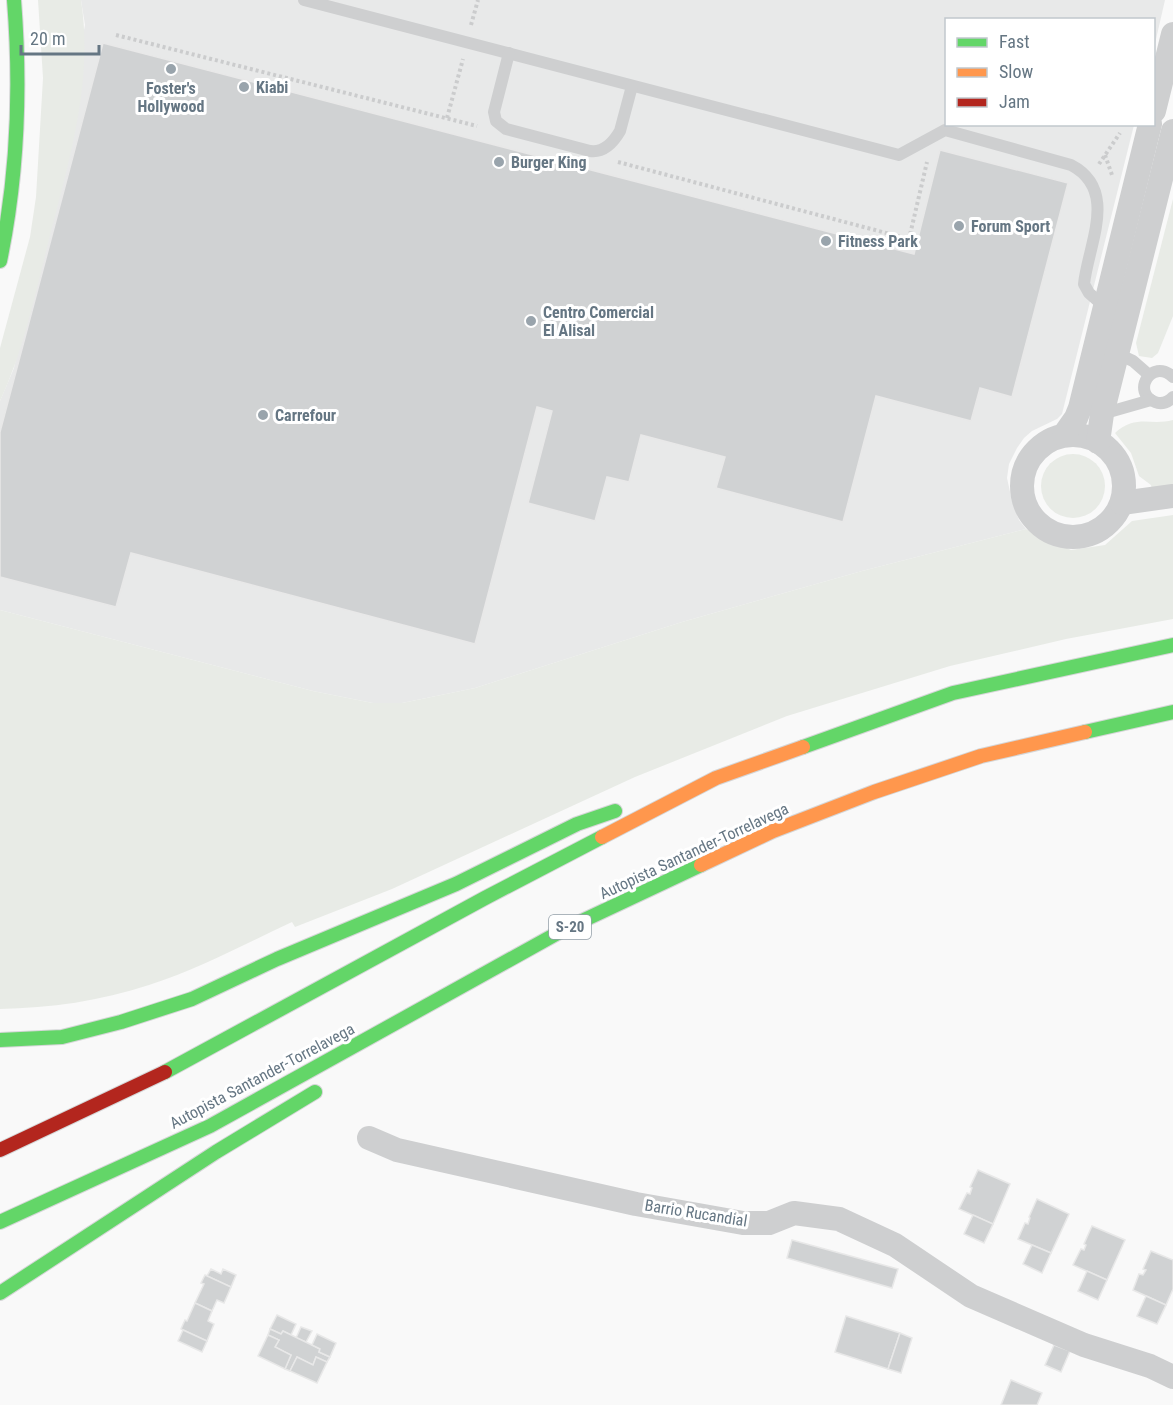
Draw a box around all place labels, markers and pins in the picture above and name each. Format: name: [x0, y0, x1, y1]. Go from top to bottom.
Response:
marker: Foster's Hollywood: [164, 62, 178, 76]
place label: Kiabi: [256, 78, 288, 97]
place label: Foster's Hollywood: [138, 79, 205, 116]
marker: Kiabi: [237, 80, 251, 94]
place label: Burger King: [511, 153, 587, 172]
marker: Burger King: [492, 155, 506, 169]
place label: Forum Sport: [971, 217, 1050, 236]
marker: Forum Sport: [952, 219, 966, 233]
place label: Fitness Park: [838, 232, 918, 251]
marker: Fitness Park: [819, 234, 833, 248]
place label: Centro Comercial El Alisal: [543, 303, 654, 340]
marker: Centro Comercial El Alisal: [524, 314, 538, 328]
place label: Carrefour: [275, 406, 336, 425]
marker: Carrefour: [256, 408, 270, 422]

